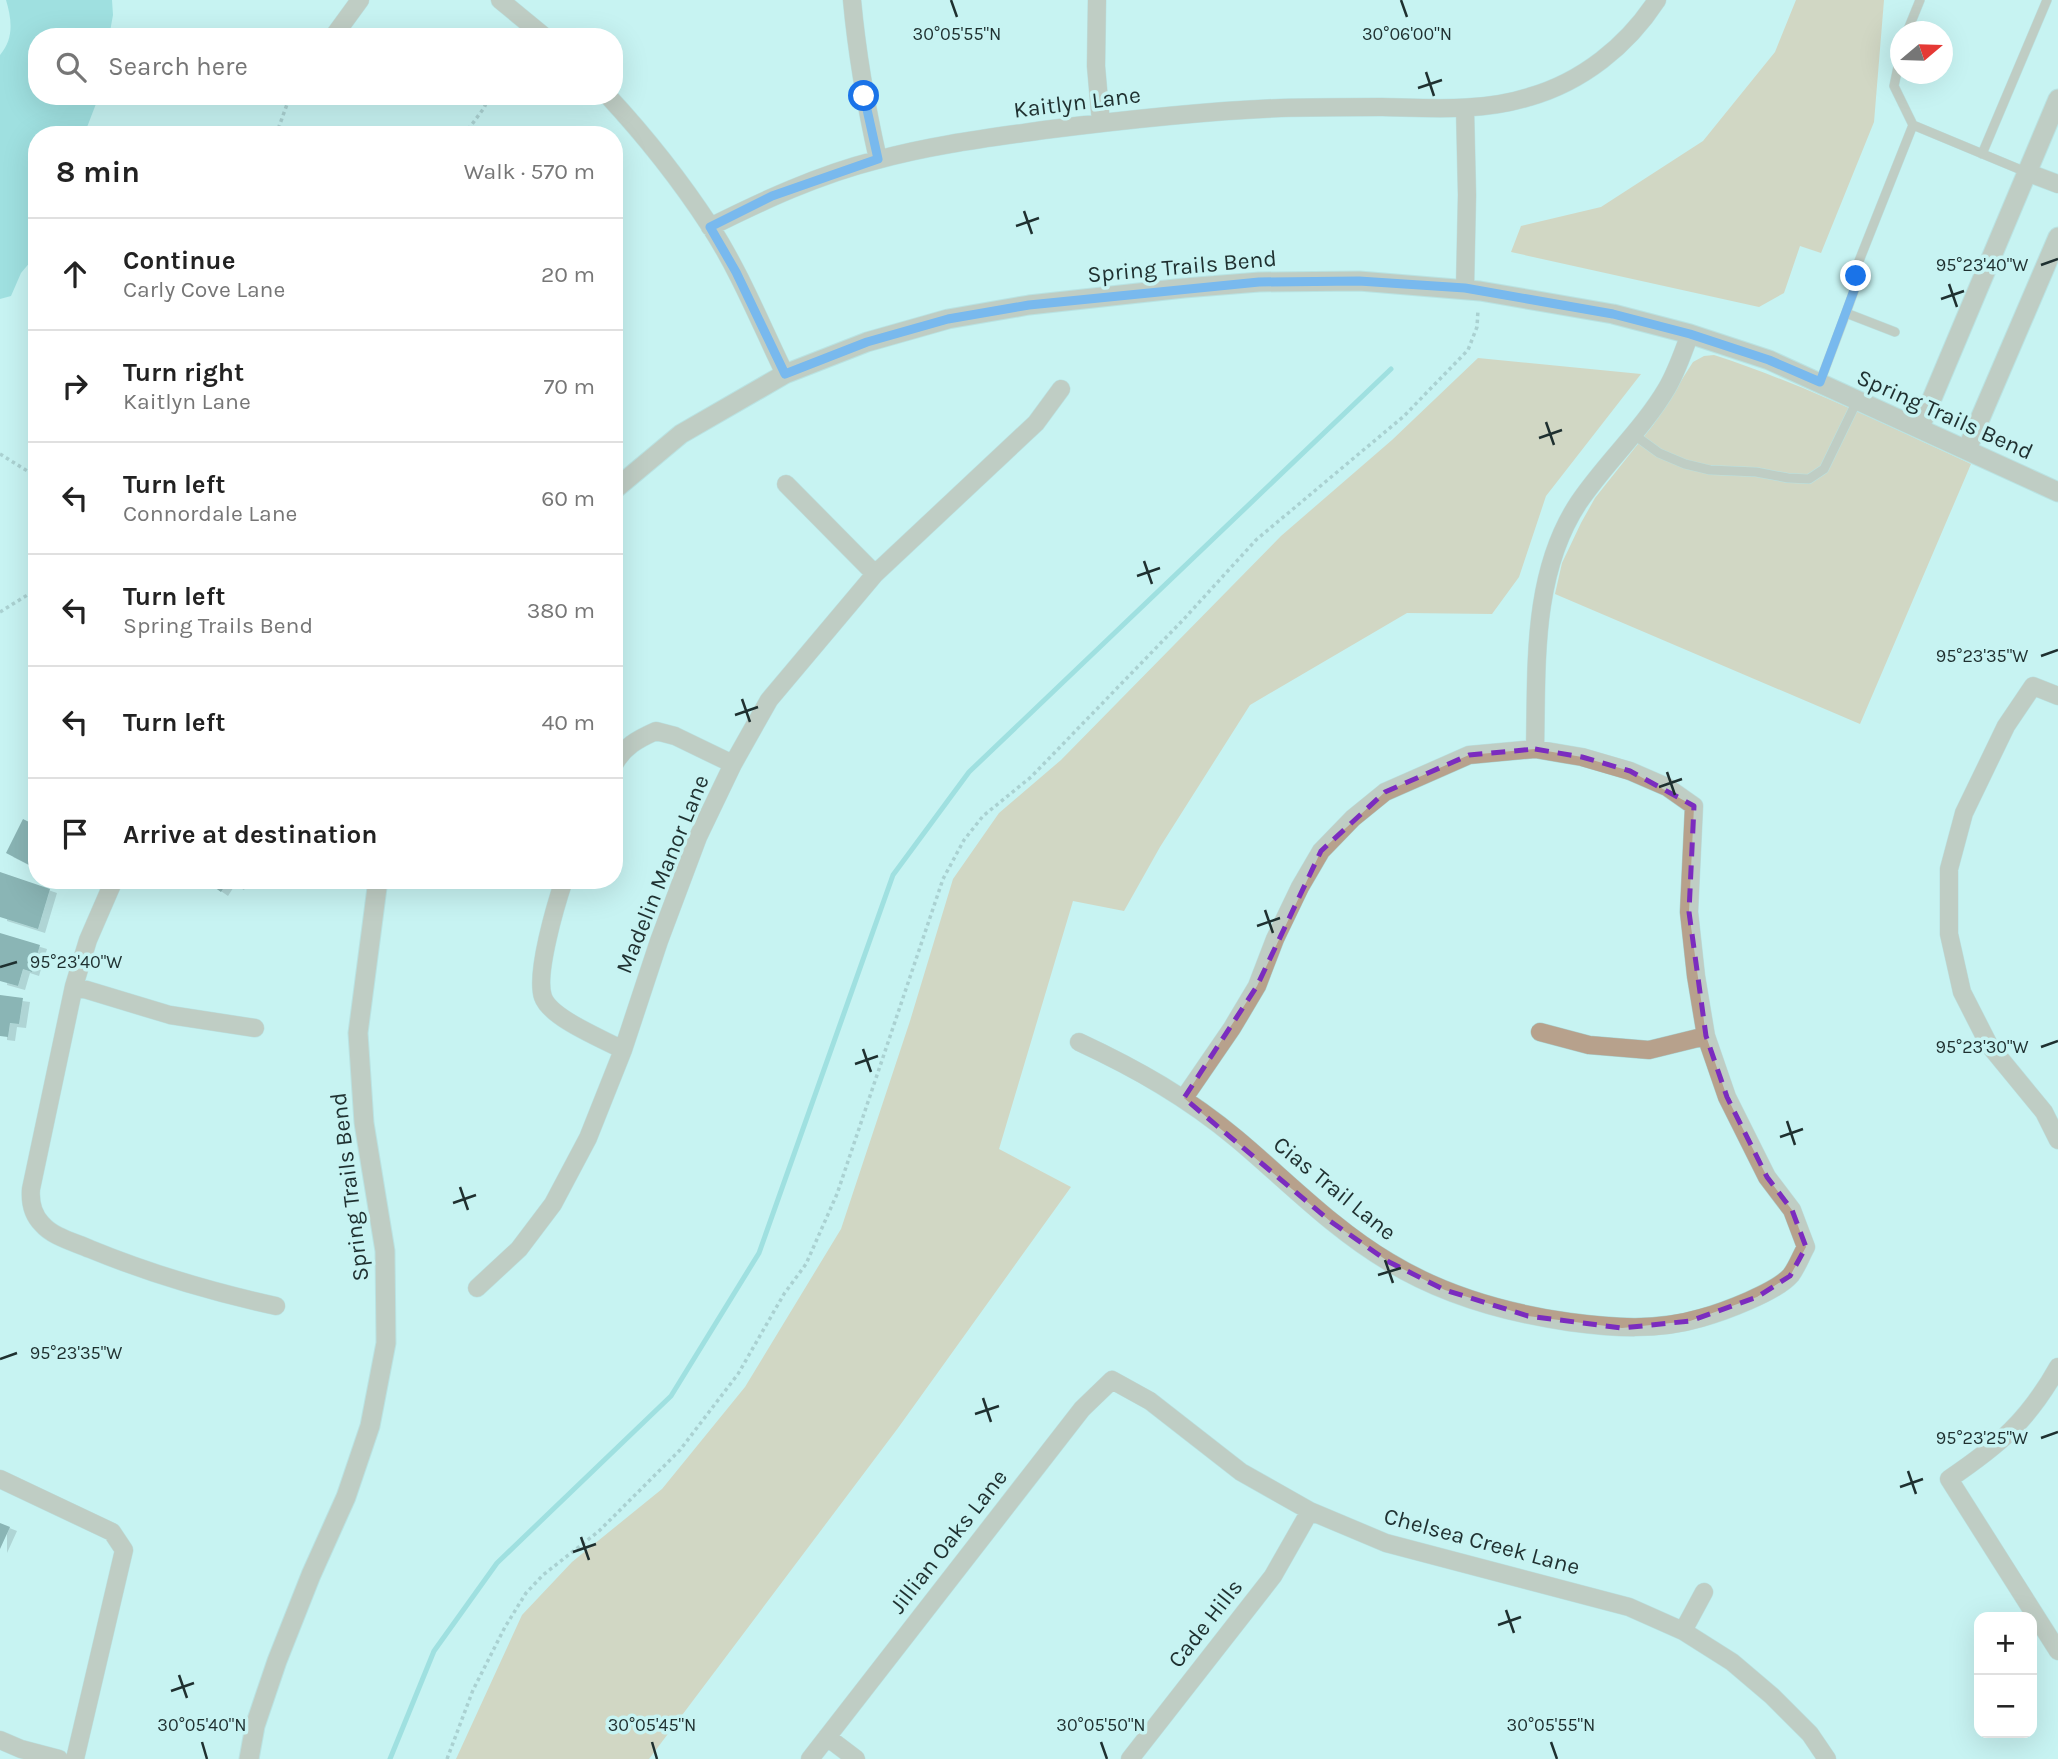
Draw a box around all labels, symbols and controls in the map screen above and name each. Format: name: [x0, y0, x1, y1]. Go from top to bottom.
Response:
north arrow: [1890, 21, 1953, 84]
text: 30°05'55"N: [913, 23, 1001, 45]
text: 30°06'00"N: [1362, 23, 1452, 45]
search box: [28, 28, 623, 105]
icon: search: [52, 48, 90, 86]
text: Search here: [108, 51, 248, 82]
route start: [848, 80, 879, 111]
street label: Kaitlyn Lane: [1012, 81, 1142, 124]
text: 8 min: [56, 154, 140, 190]
text: Walk · 570 m: [464, 158, 595, 185]
text: Continue: [123, 245, 235, 276]
street label: Spring Trails Bend: [1086, 245, 1278, 288]
text: 95°23'40"W: [1936, 254, 2028, 276]
icon: ahead: [56, 255, 94, 293]
route end: [1840, 260, 1871, 291]
text: 20 m: [541, 261, 595, 288]
text: Carly Cove Lane: [123, 276, 285, 303]
text: Turn right: [123, 357, 244, 388]
street label: Spring Trails Bend: [1852, 363, 2037, 465]
icon: right: [56, 367, 94, 405]
text: 70 m: [544, 373, 595, 400]
text: Kaitlyn Lane: [123, 388, 251, 415]
text: Turn left: [123, 469, 225, 500]
icon: left: [56, 479, 94, 517]
text: 60 m: [541, 485, 595, 512]
text: Connordale Lane: [123, 500, 297, 527]
text: Turn left: [123, 581, 225, 612]
icon: left: [56, 591, 94, 629]
text: 380 m: [527, 597, 595, 624]
text: Spring Trails Bend: [123, 612, 313, 639]
text: 95°23'35"W: [1936, 645, 2028, 667]
icon: left: [56, 703, 94, 741]
text: Turn left: [123, 707, 225, 738]
text: 40 m: [542, 709, 595, 736]
street label: Madelin Manor Lane: [610, 771, 715, 977]
icon: arrive: [56, 815, 94, 853]
text: Arrive at destination: [123, 819, 377, 850]
text: 95°23'40"W: [30, 951, 122, 973]
text: 95°23'30"W: [1935, 1036, 2029, 1058]
street label: Spring Trails Bend: [325, 1091, 374, 1283]
street label: Cias Trail Lane: [1268, 1131, 1401, 1246]
text: 95°23'35"W: [30, 1342, 122, 1364]
text: 95°23'25"W: [1936, 1427, 2028, 1449]
street label: Jillian Oaks Lane: [884, 1464, 1013, 1619]
street label: Chelsea Creek Lane: [1381, 1502, 1583, 1581]
street label: Cade Hills: [1162, 1574, 1248, 1673]
map controls: [1974, 1612, 2037, 1738]
button: +: [1974, 1612, 2037, 1675]
button: −: [1974, 1675, 2037, 1738]
text: 30°05'40"N: [157, 1714, 247, 1736]
text: 30°05'45"N: [608, 1714, 696, 1736]
text: 30°05'50"N: [1056, 1714, 1146, 1736]
text: 30°05'55"N: [1507, 1714, 1595, 1736]

